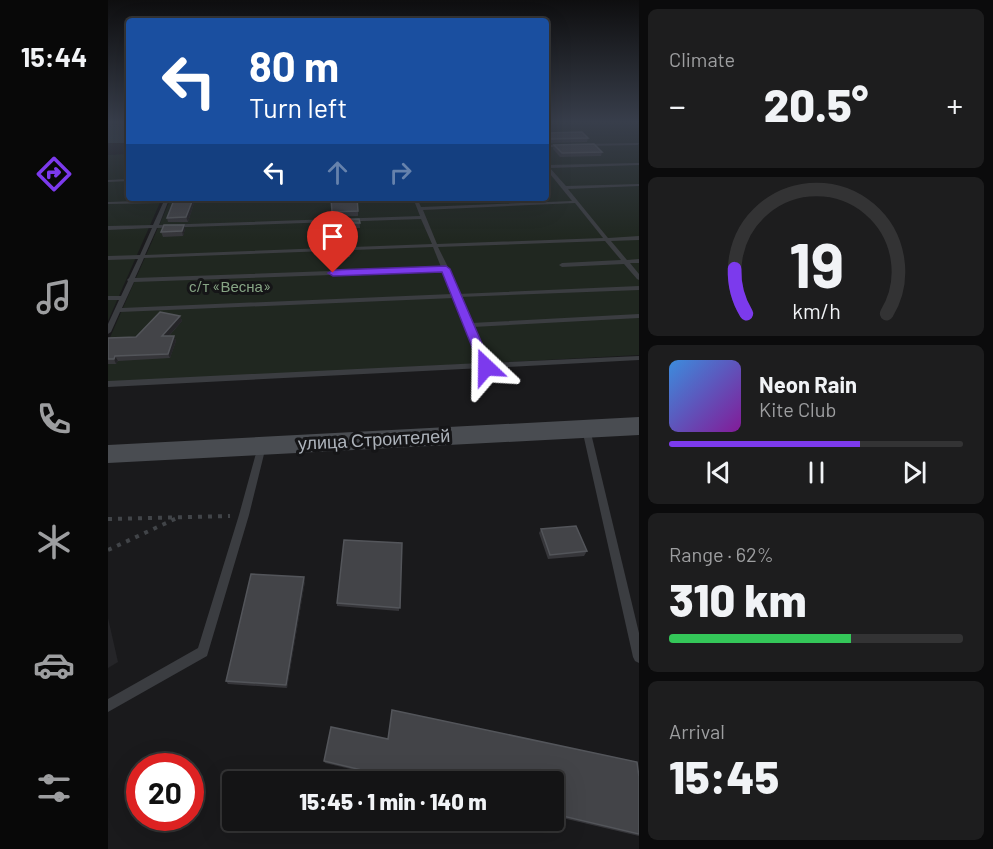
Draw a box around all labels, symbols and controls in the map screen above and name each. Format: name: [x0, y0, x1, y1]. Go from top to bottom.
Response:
text: 15:44: [21, 40, 87, 72]
text: 80 m: [249, 40, 339, 90]
icon: left: [150, 42, 228, 120]
text: Climate: [669, 47, 735, 71]
text: 20.5°: [764, 77, 868, 131]
text: −: [669, 85, 686, 125]
text: +: [947, 85, 963, 125]
text: Turn left: [249, 91, 347, 123]
icon: directions: [33, 153, 75, 195]
icon: left: [258, 156, 291, 189]
icon: ahead: [321, 156, 354, 189]
icon: right: [384, 156, 417, 189]
pin: [307, 211, 358, 273]
icon: arrive: [316, 220, 349, 253]
text: 19: [788, 226, 844, 300]
icon: music: [33, 276, 75, 318]
park label: с/т «Весна»: [189, 277, 271, 295]
text: km/h: [792, 298, 840, 323]
position arrow: [454, 335, 518, 399]
text: Neon Rain: [759, 371, 857, 397]
text: Kite Club: [759, 397, 836, 421]
icon: phone: [33, 398, 75, 440]
street label: улица Строителей: [297, 424, 451, 454]
icon: previous: [702, 456, 735, 489]
icon: pause: [800, 456, 833, 489]
icon: next: [898, 456, 931, 489]
icon: climate: [33, 521, 75, 563]
text: Range · 62%: [669, 542, 774, 566]
text: 310 km: [669, 572, 807, 626]
icon: car: [33, 644, 75, 686]
text: Arrival: [669, 719, 725, 743]
text: 15:45: [669, 749, 779, 803]
speed limit sign: 20: [126, 753, 204, 831]
icon: filters: [33, 767, 75, 809]
text: 15:45 · 1 min · 140 m: [299, 788, 487, 814]

